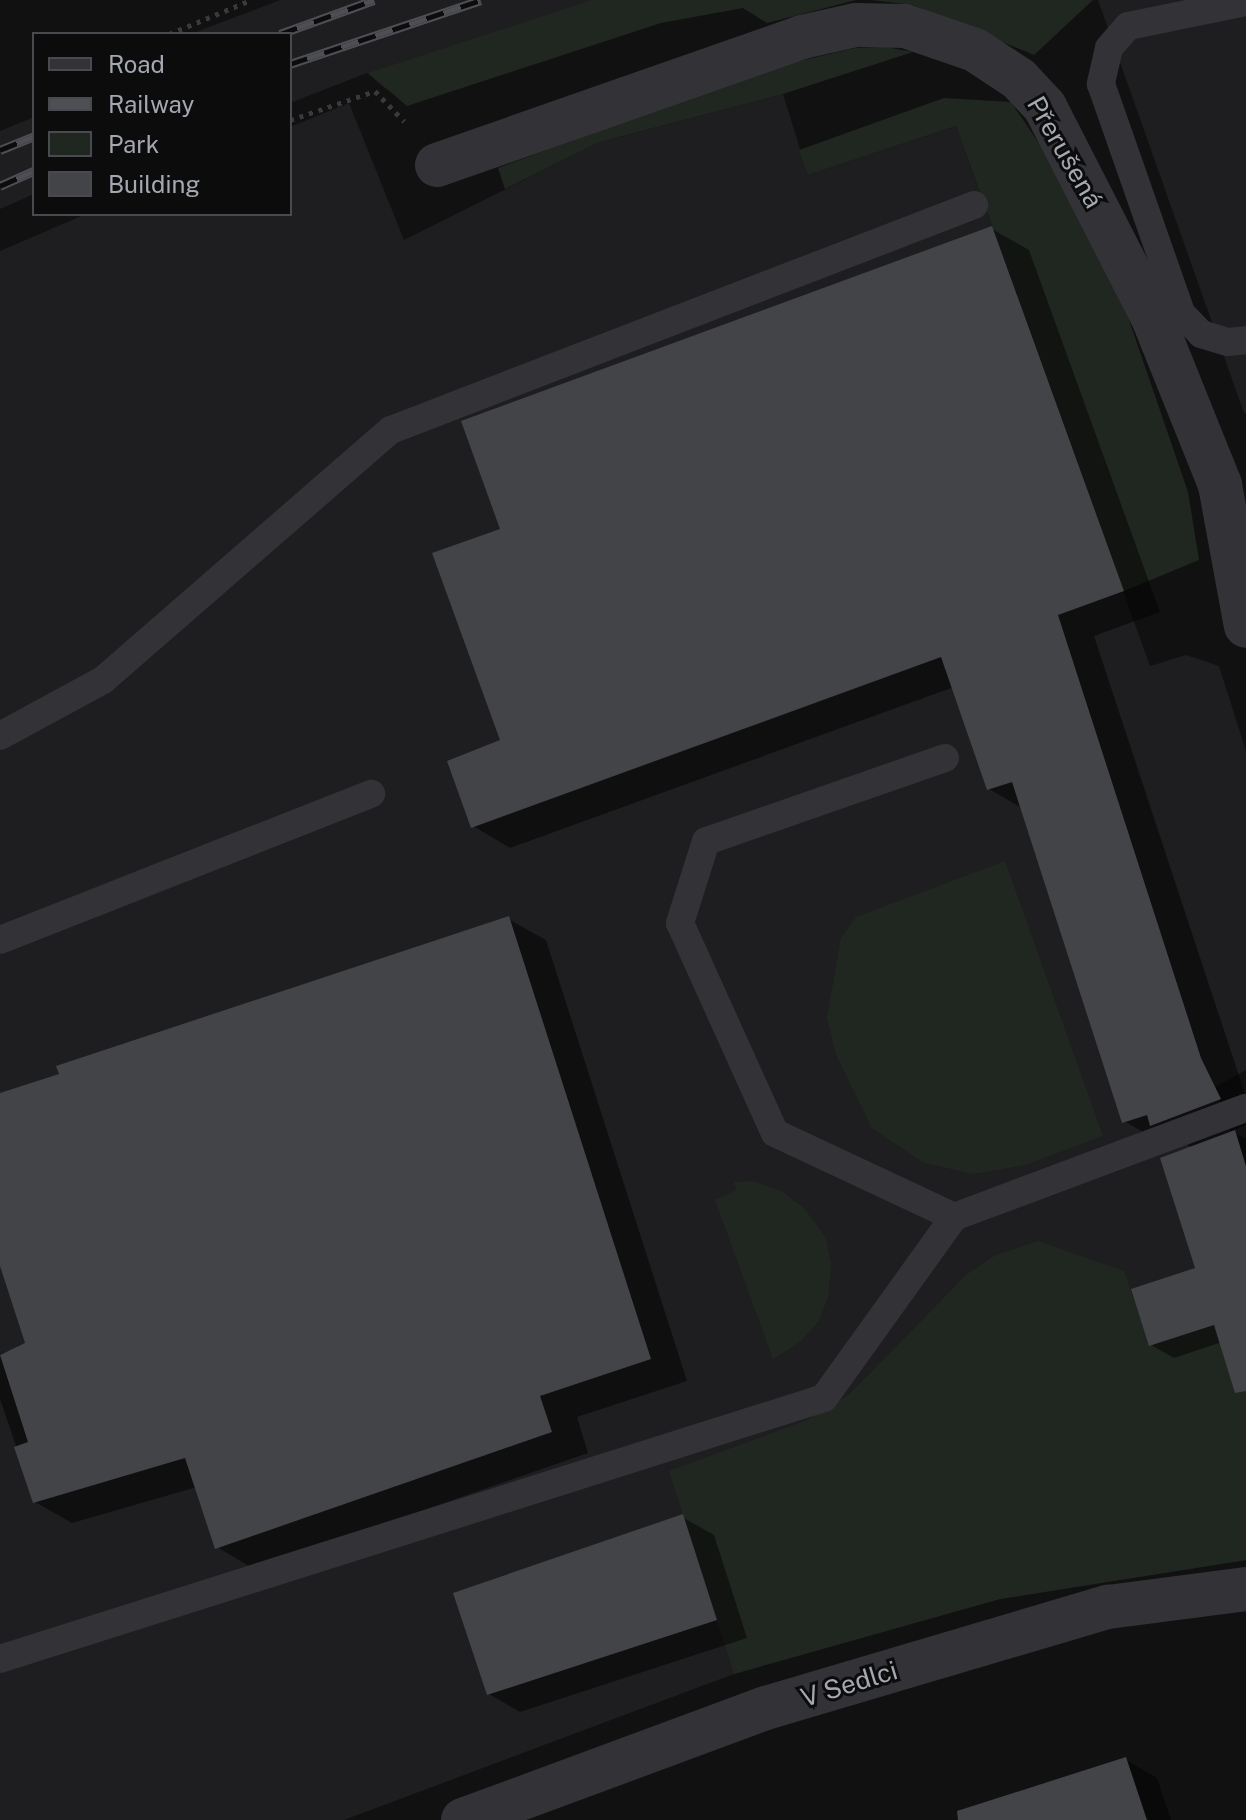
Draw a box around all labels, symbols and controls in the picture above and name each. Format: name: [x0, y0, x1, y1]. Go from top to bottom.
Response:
legend: [32, 32, 292, 216]
text: Road: [108, 50, 165, 78]
text: Railway: [108, 90, 194, 118]
street label: Přerušená: [1021, 91, 1109, 213]
text: Park: [108, 130, 159, 158]
text: Building: [108, 170, 200, 198]
street label: V Sedlci: [797, 1655, 901, 1713]

